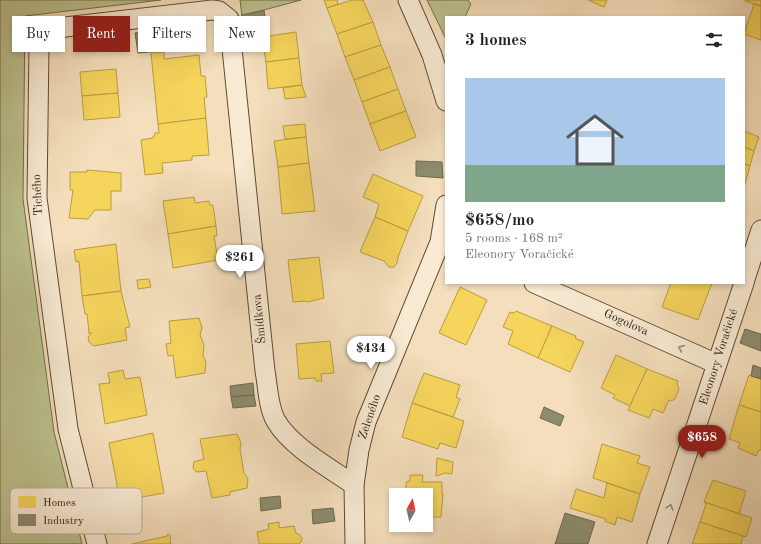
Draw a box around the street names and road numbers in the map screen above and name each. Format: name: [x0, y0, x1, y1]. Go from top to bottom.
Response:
street label: Tichého: [31, 174, 45, 216]
street label: Šmídkova: [247, 293, 269, 345]
street label: Eleonory Voračické: [698, 307, 740, 407]
street label: Gogolova: [602, 308, 650, 338]
street label: Zeleného: [357, 393, 383, 441]

